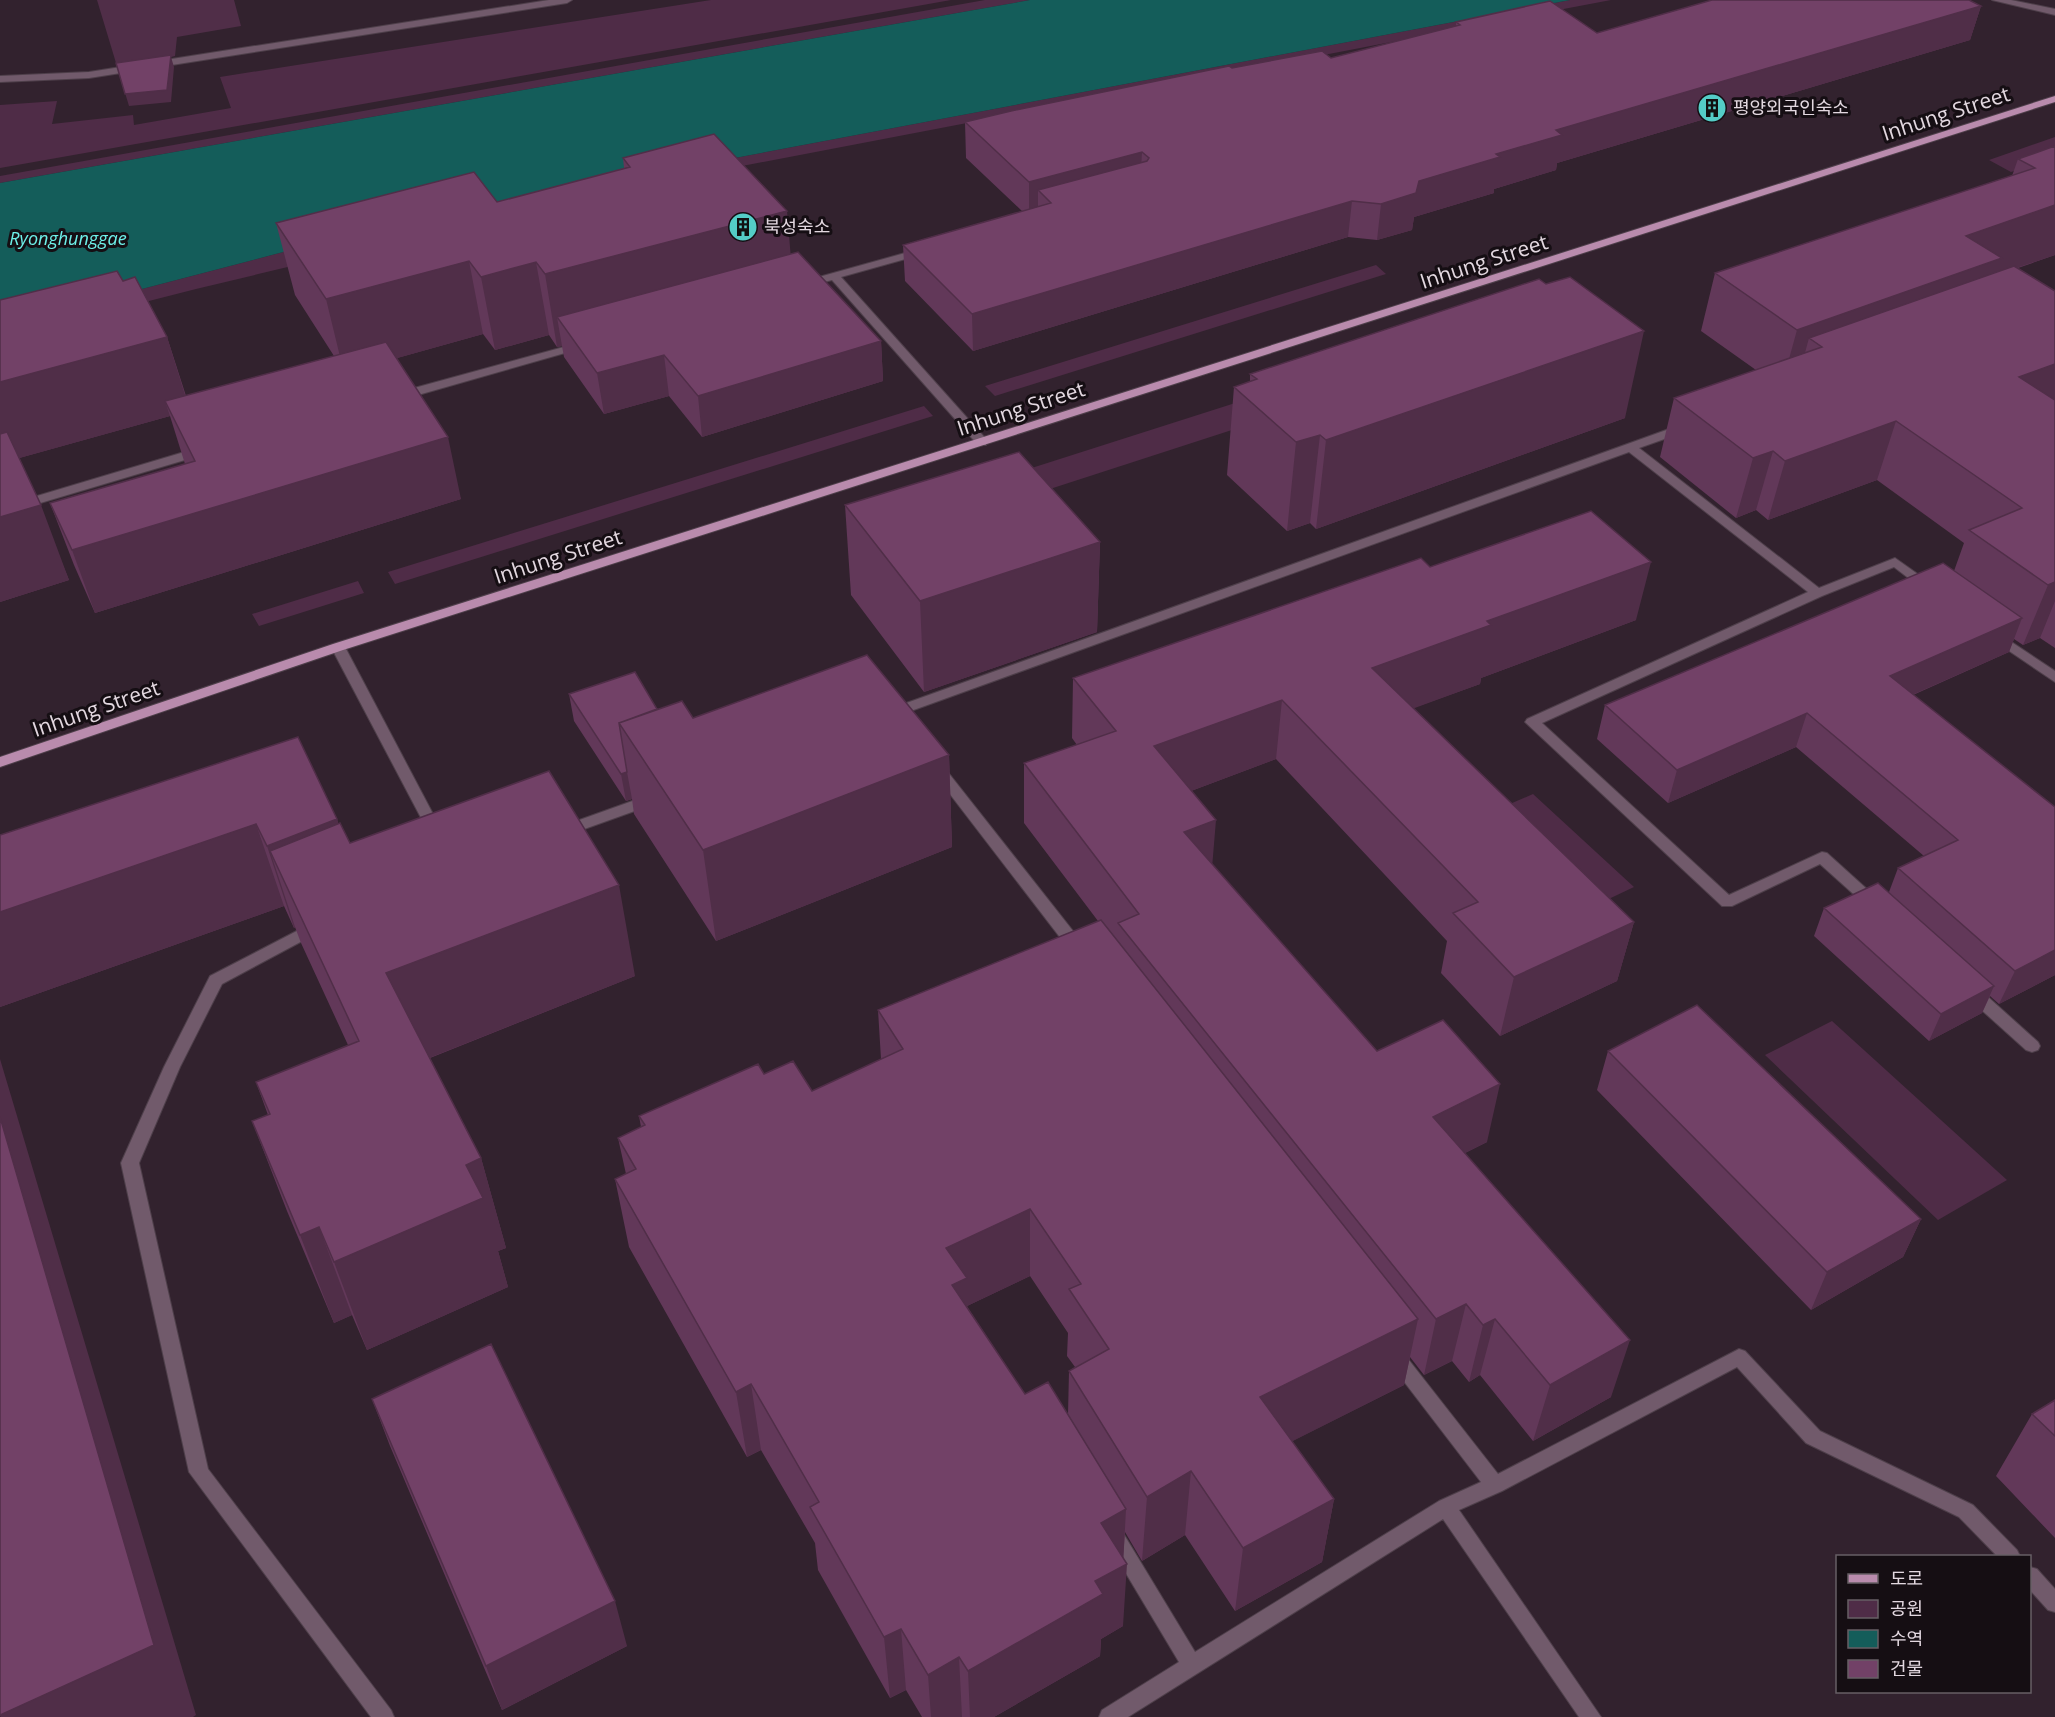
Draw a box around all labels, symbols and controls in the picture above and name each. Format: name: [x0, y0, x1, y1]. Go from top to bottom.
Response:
street label: Inhung Street: [1878, 79, 2013, 147]
building icon: 평양외국인숙소: [1696, 92, 1728, 124]
place label: 평양외국인숙소: [1733, 95, 1849, 119]
building icon: 북성숙소: [727, 211, 759, 243]
place label: 북성숙소: [764, 214, 830, 238]
water label: Ryonghunggae: [9, 226, 127, 250]
street label: Inhung Street: [1416, 227, 1551, 295]
street label: Inhung Street: [953, 374, 1088, 442]
street label: Inhung Street: [490, 522, 625, 590]
street label: Inhung Street: [28, 673, 163, 743]
legend: [1836, 1555, 2031, 1693]
text: 도로: [1890, 1566, 1923, 1590]
text: 공원: [1890, 1596, 1923, 1620]
text: 수역: [1890, 1626, 1923, 1650]
text: 건물: [1890, 1656, 1923, 1680]

